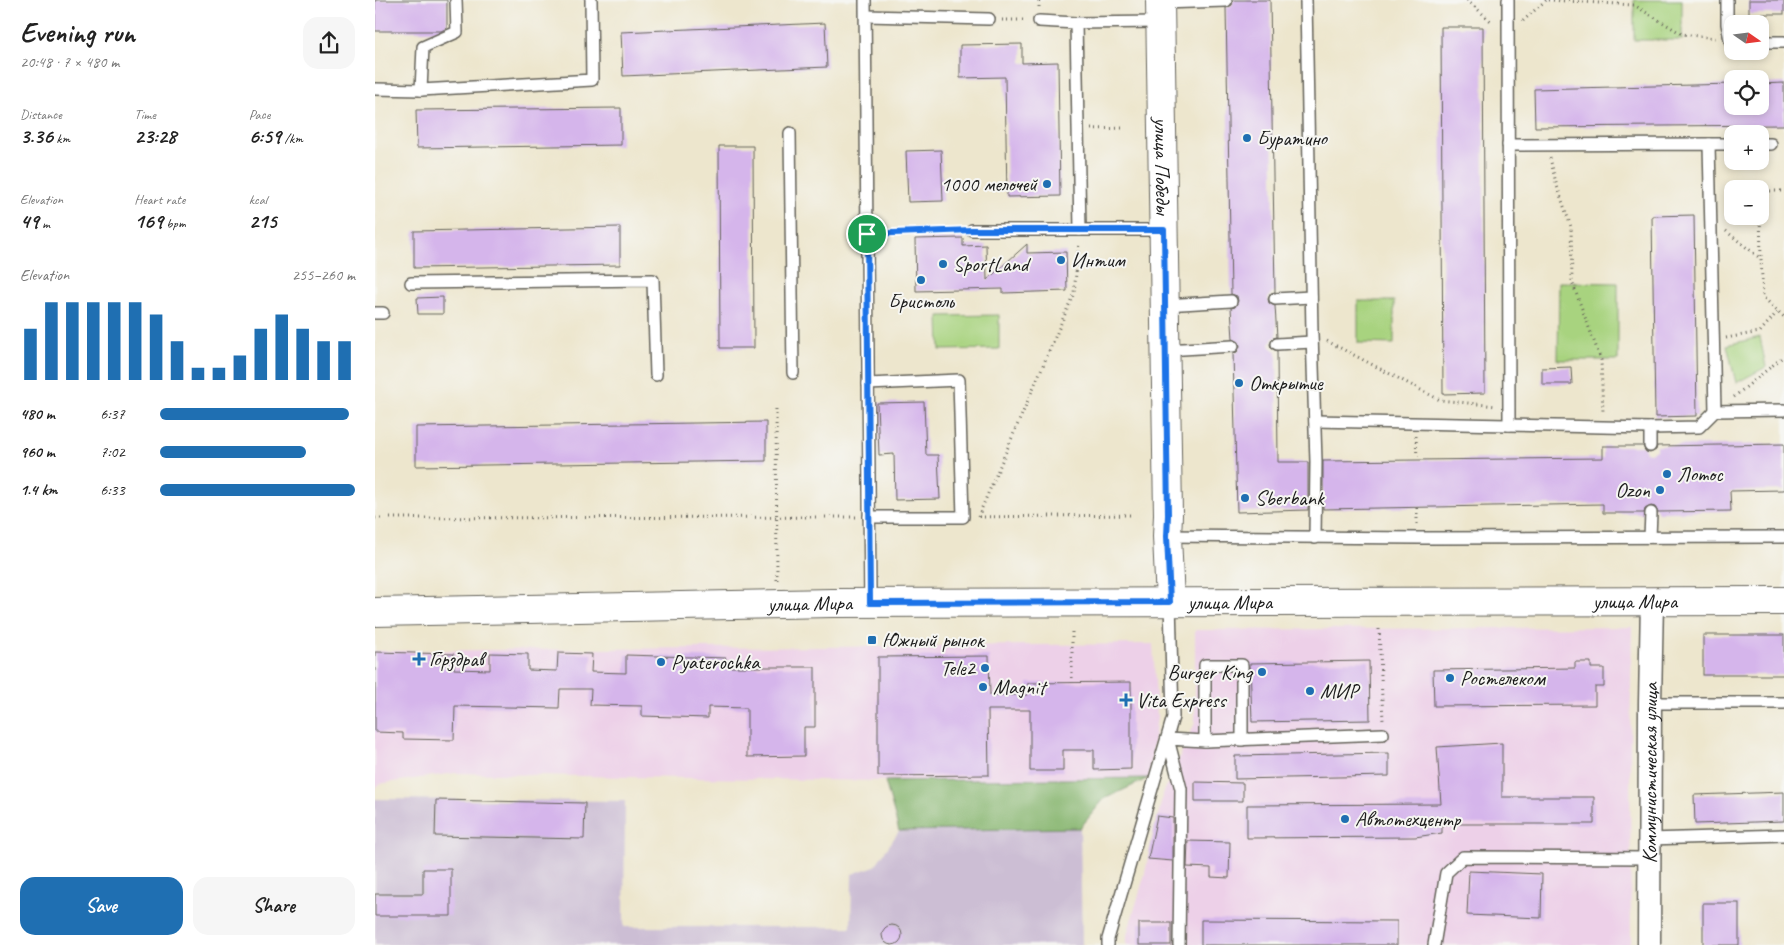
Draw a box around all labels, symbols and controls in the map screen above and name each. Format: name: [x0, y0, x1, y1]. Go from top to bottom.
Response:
text: Evening run: [20, 15, 135, 50]
north arrow: [1724, 15, 1769, 60]
map controls: [1724, 15, 1769, 225]
button: share: [303, 17, 355, 69]
text: 20:48 · 7 × 480 m: [20, 52, 119, 72]
button: locate: [1724, 70, 1769, 115]
text: Distance: [20, 106, 62, 123]
text: Time: [134, 106, 156, 123]
text: Pace: [249, 106, 270, 123]
street label: улица Победы: [1149, 115, 1176, 217]
text: 3.36: [20, 123, 53, 149]
text: 23:28: [134, 123, 176, 149]
text: 6:59: [249, 123, 281, 149]
place label: Буратино: [1257, 125, 1329, 151]
button: +: [1724, 125, 1769, 170]
text: km: [53, 130, 70, 147]
text: /km: [281, 130, 303, 147]
marker: Буратино: [1241, 132, 1253, 144]
place label: 1000 мелочей: [941, 171, 1038, 197]
marker: 1000 мелочей: [1041, 178, 1053, 190]
button: −: [1724, 180, 1769, 225]
text: Elevation: [20, 191, 63, 208]
text: Heart rate: [134, 191, 185, 208]
text: kcal: [249, 191, 267, 208]
text: 49: [20, 208, 39, 234]
text: 169: [134, 208, 163, 234]
text: 215: [249, 208, 277, 234]
pin: [846, 213, 888, 255]
text: m: [39, 215, 50, 232]
text: bpm: [163, 215, 186, 232]
icon: arrive: [853, 220, 881, 248]
place label: Интим: [1071, 247, 1127, 273]
place label: SportLand: [953, 251, 1032, 277]
marker: Интим: [1055, 254, 1067, 266]
marker: SportLand: [937, 258, 949, 270]
text: Elevation: [20, 265, 69, 285]
text: 255–260 m: [292, 265, 355, 285]
marker: Бристоль: [915, 274, 927, 286]
place label: Бристоль: [888, 288, 955, 314]
place label: Открытие: [1249, 370, 1324, 396]
marker: Открытие: [1233, 377, 1245, 389]
text: 480 m: [20, 404, 55, 424]
text: 6:37: [100, 404, 125, 424]
text: 960 m: [20, 442, 55, 462]
text: 7:02: [100, 442, 125, 462]
place label: Лотос: [1677, 461, 1724, 487]
marker: Лотос: [1661, 468, 1673, 480]
place label: Ozon: [1615, 477, 1651, 503]
text: 1.4 km: [20, 480, 57, 500]
text: 6:33: [100, 480, 125, 500]
marker: Ozon: [1654, 484, 1666, 496]
place label: Sberbank: [1255, 485, 1325, 511]
marker: Sberbank: [1239, 492, 1251, 504]
street label: улица Мира: [1591, 588, 1679, 614]
street label: улица Мира: [1186, 589, 1274, 615]
street label: улица Мира: [765, 590, 854, 617]
place label: Южный рынок: [882, 627, 986, 653]
marker: Южный рынок: [866, 634, 878, 646]
place label: Горздрав: [429, 646, 488, 672]
place label: Pyaterochka: [671, 649, 761, 675]
marker: Горздрав: [413, 653, 425, 665]
place label: Tele2: [940, 655, 977, 681]
marker: Pyaterochka: [655, 656, 667, 668]
place label: Burger King: [1168, 659, 1254, 685]
marker: Tele2: [979, 662, 991, 674]
place label: Ростелеком: [1460, 665, 1547, 691]
marker: Burger King: [1256, 666, 1268, 678]
marker: Ростелеком: [1444, 672, 1456, 684]
place label: Magnit: [993, 674, 1048, 700]
place label: МИР: [1320, 678, 1361, 704]
street label: Коммунистическая улица: [1636, 680, 1663, 864]
marker: Magnit: [977, 681, 989, 693]
marker: МИР: [1304, 685, 1316, 697]
place label: Vita Express: [1136, 687, 1227, 713]
marker: Vita Express: [1120, 694, 1132, 706]
place label: Автотехцентр: [1355, 806, 1461, 832]
marker: Автотехцентр: [1339, 813, 1351, 825]
button: Save: [20, 877, 183, 935]
button: Share: [193, 877, 355, 935]

